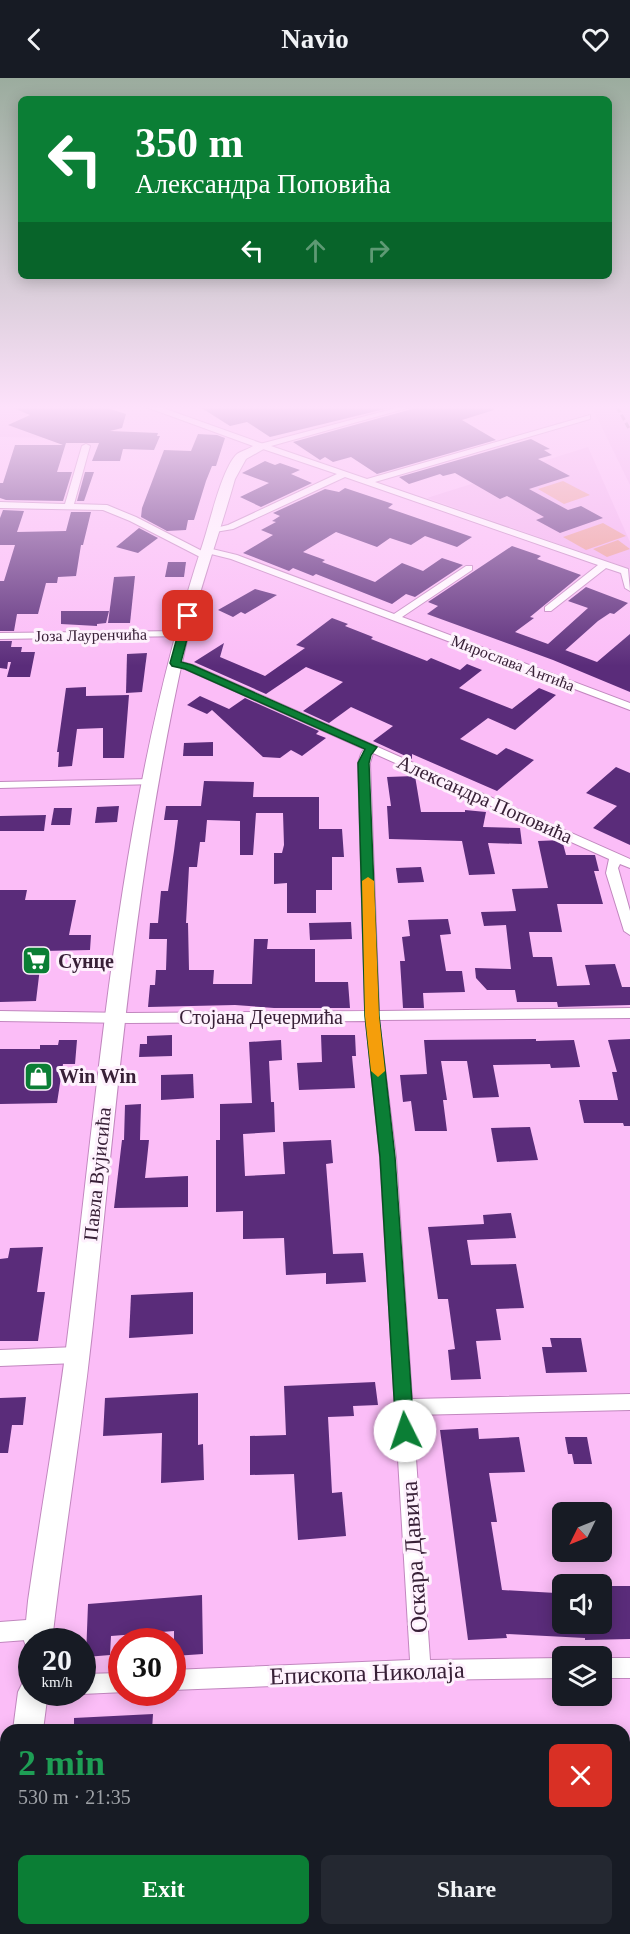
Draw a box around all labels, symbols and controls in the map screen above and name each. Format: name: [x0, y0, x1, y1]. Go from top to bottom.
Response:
icon: back: [18, 23, 51, 56]
icon: heart: [579, 23, 612, 56]
text: Navio: [281, 24, 349, 54]
icon: left: [36, 120, 114, 198]
text: 350 m: [135, 120, 244, 166]
text: Александра Поповића: [135, 169, 391, 199]
icon: left: [236, 234, 269, 267]
icon: ahead: [299, 234, 332, 267]
icon: right: [362, 234, 395, 267]
pin: [162, 590, 213, 641]
icon: arrive: [171, 599, 204, 632]
street label: Јоза Лауренчића: [35, 626, 147, 645]
street label: Мирослава Антића: [449, 632, 577, 695]
street label: Александра Поповића: [394, 750, 576, 849]
supermarket icon: Сунце: [21, 945, 53, 977]
place label: Сунце: [58, 950, 114, 973]
street label: Стојана Дечермића: [179, 1006, 343, 1029]
shop icon: Win Win: [22, 1060, 54, 1092]
place label: Win Win: [59, 1065, 136, 1087]
street label: Павла Вујисића: [79, 1106, 116, 1242]
position arrow: [373, 1399, 437, 1463]
street label: Оскара Давича: [396, 1480, 432, 1634]
north arrow: [552, 1502, 612, 1562]
map controls: [552, 1502, 612, 1706]
button: sound: [552, 1574, 612, 1634]
speed limit sign: 30: [108, 1628, 186, 1706]
text: 20: [42, 1643, 72, 1676]
button: layers: [552, 1646, 612, 1706]
street label: Епископа Николаја: [269, 1657, 465, 1689]
text: km/h: [42, 1674, 72, 1690]
text: 2 min: [18, 1743, 105, 1783]
button: close: [549, 1744, 612, 1807]
text: 530 m · 21:35: [18, 1786, 131, 1808]
button: Exit: [18, 1855, 309, 1924]
button: Share: [321, 1855, 612, 1924]

